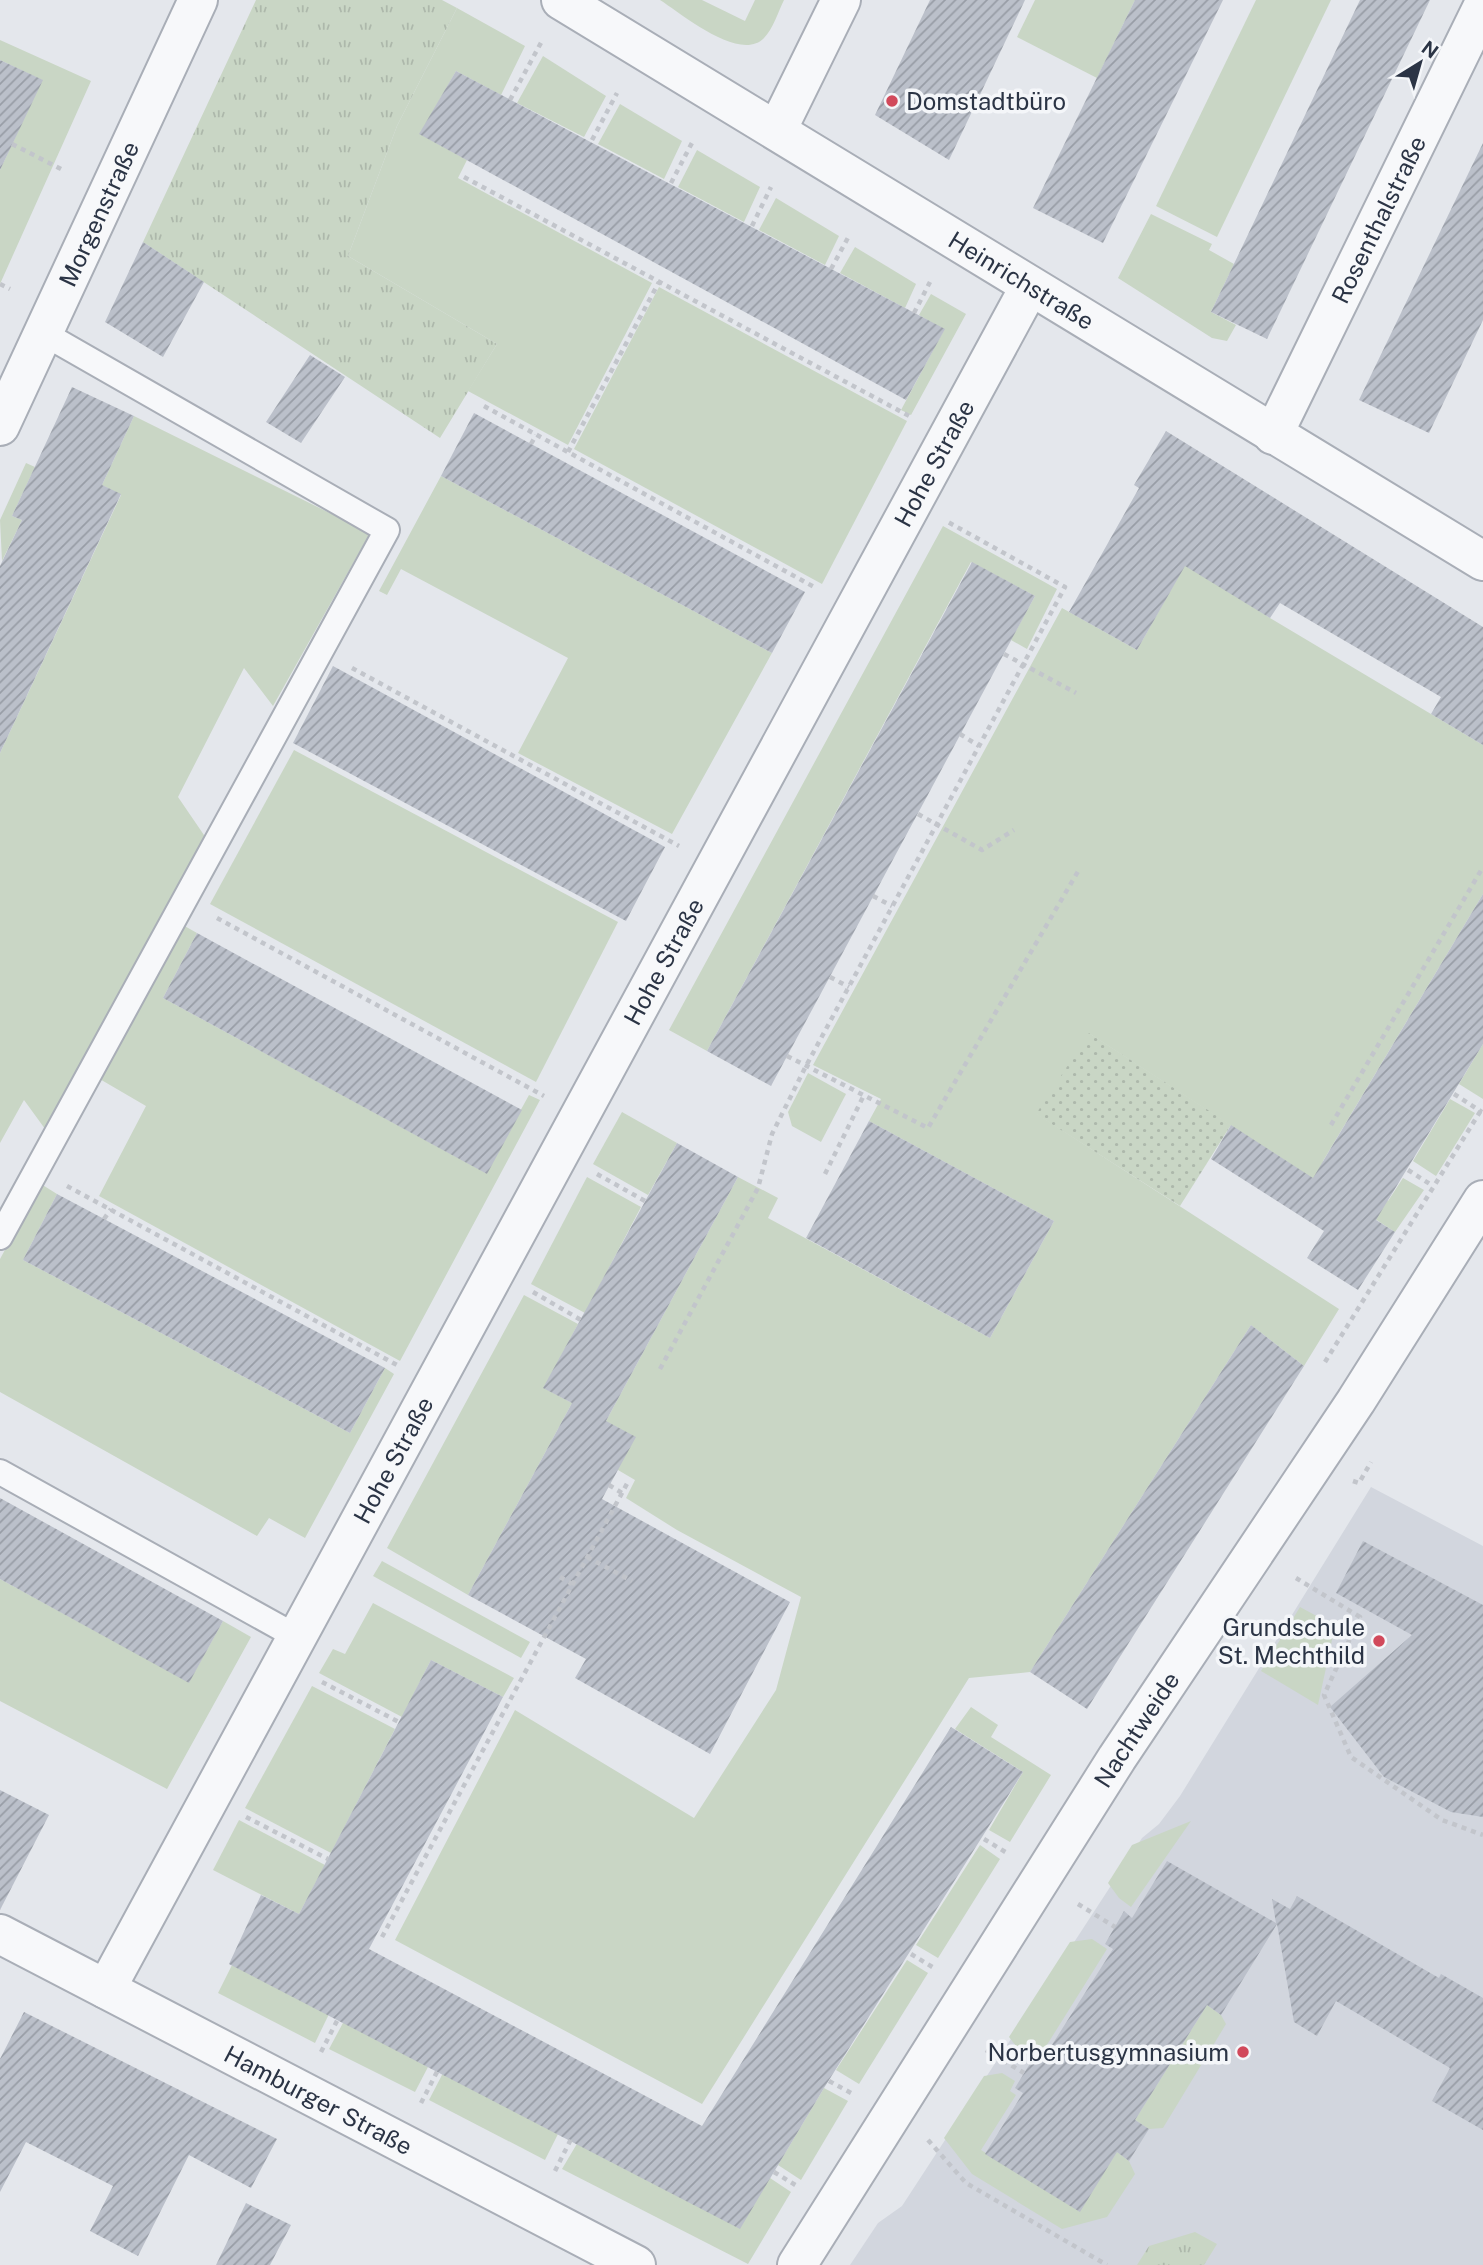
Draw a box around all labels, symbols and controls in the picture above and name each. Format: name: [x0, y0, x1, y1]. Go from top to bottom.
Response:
north arrow: [1385, 28, 1455, 98]
text: N: [1418, 36, 1443, 63]
place label: Domstadtbüro: [906, 87, 1066, 115]
marker: Domstadtbüro: [884, 93, 900, 109]
street label: Rosenthalstraße: [1326, 131, 1431, 308]
street label: Morgenstraße: [53, 137, 144, 291]
street label: Heinrichstraße: [944, 225, 1099, 335]
street label: Hohe Straße: [888, 395, 980, 531]
street label: Hohe Straße: [618, 893, 709, 1030]
street label: Hohe Straße: [347, 1392, 439, 1528]
place label: Grundschule St. Mechthild: [1218, 1613, 1365, 1669]
marker: Grundschule St. Mechthild: [1371, 1633, 1387, 1649]
street label: Nachtweide: [1088, 1666, 1185, 1793]
place label: Norbertusgymnasium: [987, 2038, 1229, 2066]
street label: Hamburger Straße: [220, 2039, 417, 2160]
marker: Norbertusgymnasium: [1235, 2044, 1251, 2060]

